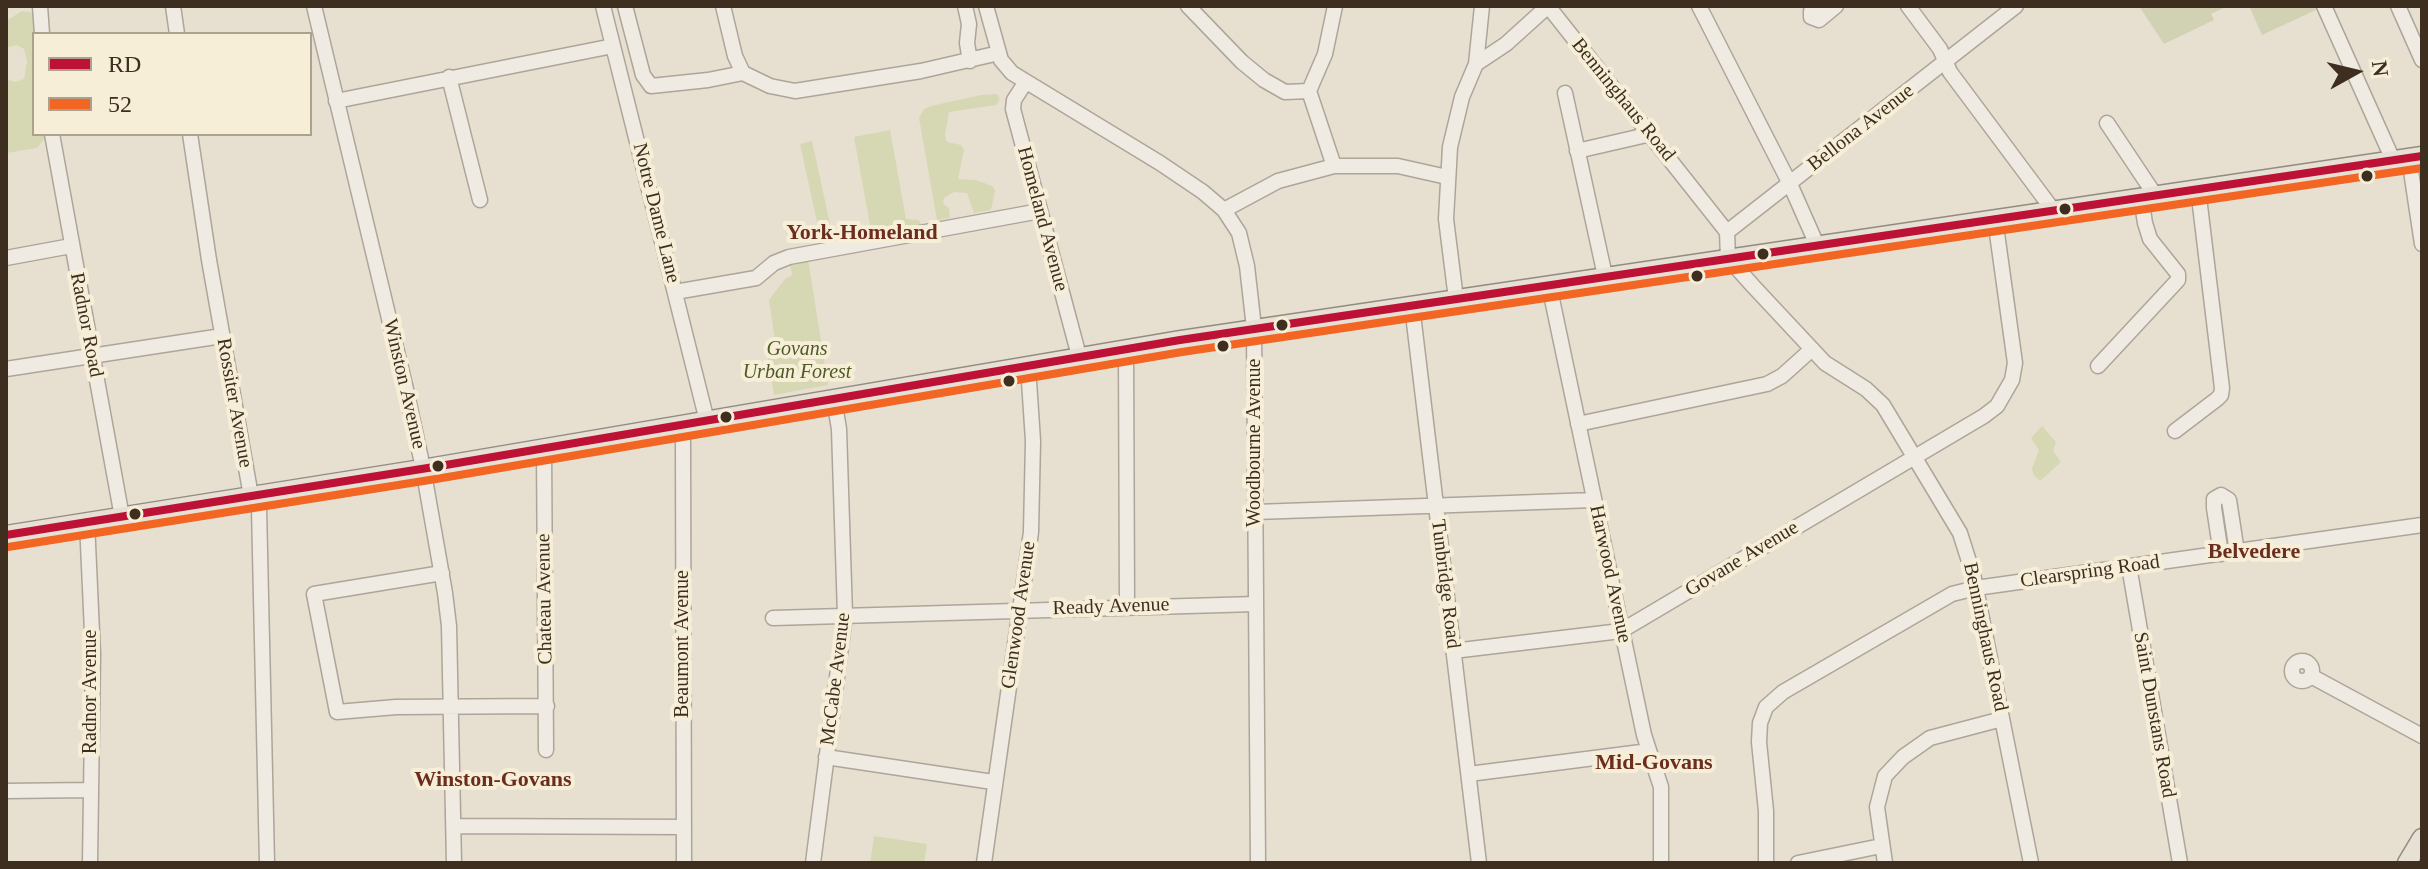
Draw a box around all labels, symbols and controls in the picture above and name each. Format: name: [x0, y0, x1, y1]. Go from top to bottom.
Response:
legend: [32, 32, 312, 136]
north arrow: [2316, 32, 2396, 112]
street label: Benninghaus Road: [1566, 34, 1680, 166]
text: RD: [108, 51, 141, 77]
text: N: [2367, 59, 2394, 78]
street label: Bellona Avenue: [1803, 79, 1919, 177]
text: 52: [108, 91, 132, 117]
street label: Notre Dame Lane: [627, 141, 685, 285]
street label: Homeland Avenue: [1011, 144, 1073, 294]
unlabelled marker: [2359, 168, 2375, 184]
unlabelled marker: [2057, 201, 2073, 217]
district label: York-Homeland: [786, 220, 938, 246]
unlabelled marker: [1755, 246, 1771, 262]
unlabelled marker: [1689, 268, 1705, 284]
street label: Radnor Road: [64, 271, 108, 379]
street label: Winston Avenue: [377, 317, 431, 451]
unlabelled marker: [1274, 317, 1290, 333]
street label: Rossiter Avenue: [211, 336, 257, 470]
park label: Govans Urban Forest: [743, 338, 851, 385]
unlabelled marker: [1215, 338, 1231, 354]
street label: Woodbourne Avenue: [1243, 359, 1267, 527]
unlabelled marker: [1001, 373, 1017, 389]
unlabelled marker: [718, 409, 734, 425]
unlabelled marker: [430, 458, 446, 474]
street label: Harwood Avenue: [1584, 503, 1636, 645]
unlabelled marker: [127, 506, 143, 522]
street label: Govane Avenue: [1681, 516, 1803, 602]
street label: Tunbridge Road: [1425, 518, 1465, 650]
street label: Chateau Avenue: [532, 533, 558, 665]
district label: Belvedere: [2208, 539, 2300, 565]
street label: Glenwood Avenue: [997, 540, 1041, 690]
street label: Clearspring Road: [2019, 550, 2161, 594]
street label: Benninghaus Road: [1957, 560, 2013, 714]
street label: Beaumont Avenue: [671, 570, 695, 718]
street label: Ready Avenue: [1052, 593, 1170, 621]
street label: McCabe Avenue: [816, 611, 856, 747]
street label: Radnor Avenue: [79, 630, 103, 754]
street label: Saint Dunstans Road: [2128, 630, 2180, 800]
district label: Mid-Govans: [1595, 750, 1713, 776]
district label: Winston-Govans: [414, 767, 572, 793]

